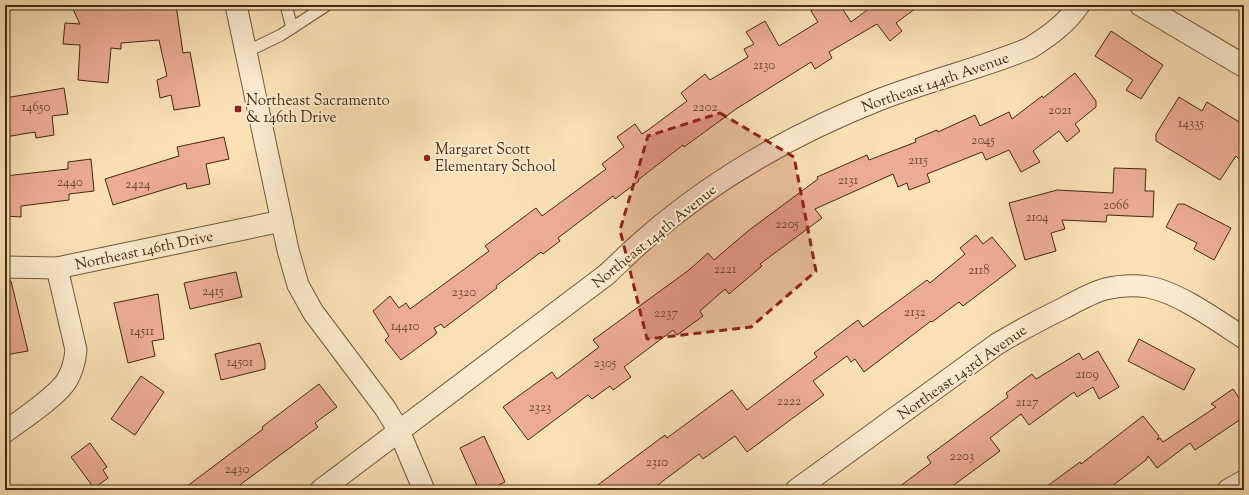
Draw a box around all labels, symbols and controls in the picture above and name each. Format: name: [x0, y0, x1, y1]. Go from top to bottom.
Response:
street label: Northeast 144th Avenue: [859, 48, 1012, 119]
house number: 2130: [753, 57, 775, 75]
place label: Northeast Sacramento & 146th Drive: [246, 91, 390, 129]
house number: 14650: [22, 99, 50, 117]
house number: 2202: [693, 99, 718, 117]
house number: 2021: [1048, 102, 1072, 120]
marker: Northeast Sacramento & 146th Drive: [233, 104, 243, 114]
house number: 14335: [1178, 115, 1205, 133]
house number: 2045: [971, 132, 995, 150]
place label: Margaret Scott Elementary School: [435, 140, 556, 178]
house number: 2115: [908, 152, 928, 170]
marker: Margaret Scott Elementary School: [422, 153, 432, 163]
house number: 2131: [838, 172, 859, 190]
house number: 2440: [57, 174, 83, 192]
house number: 2424: [125, 176, 151, 194]
street label: Northeast 144th Avenue: [588, 180, 722, 294]
house number: 2066: [1103, 197, 1129, 215]
house number: 2104: [1025, 209, 1049, 227]
house number: 2205: [775, 216, 799, 234]
street label: Northeast 146th Drive: [73, 227, 215, 276]
house number: 2221: [714, 261, 737, 279]
house number: 2118: [968, 262, 990, 280]
house number: 2415: [202, 283, 224, 301]
house number: 2320: [452, 284, 476, 302]
house number: 2132: [904, 304, 926, 322]
house number: 2237: [654, 305, 678, 323]
house number: 14410: [391, 318, 419, 336]
street label: Northeast 143rd Avenue: [894, 321, 1032, 426]
house number: 14511: [130, 323, 155, 341]
house number: 14501: [227, 354, 254, 372]
house number: 2305: [594, 355, 617, 373]
house number: 2109: [1075, 366, 1099, 384]
house number: 2222: [777, 393, 801, 411]
house number: 2127: [1015, 394, 1039, 412]
house number: 2323: [529, 399, 551, 417]
house number: 2203: [950, 448, 974, 466]
house number: 2310: [646, 454, 668, 472]
house number: 2430: [225, 461, 249, 479]

